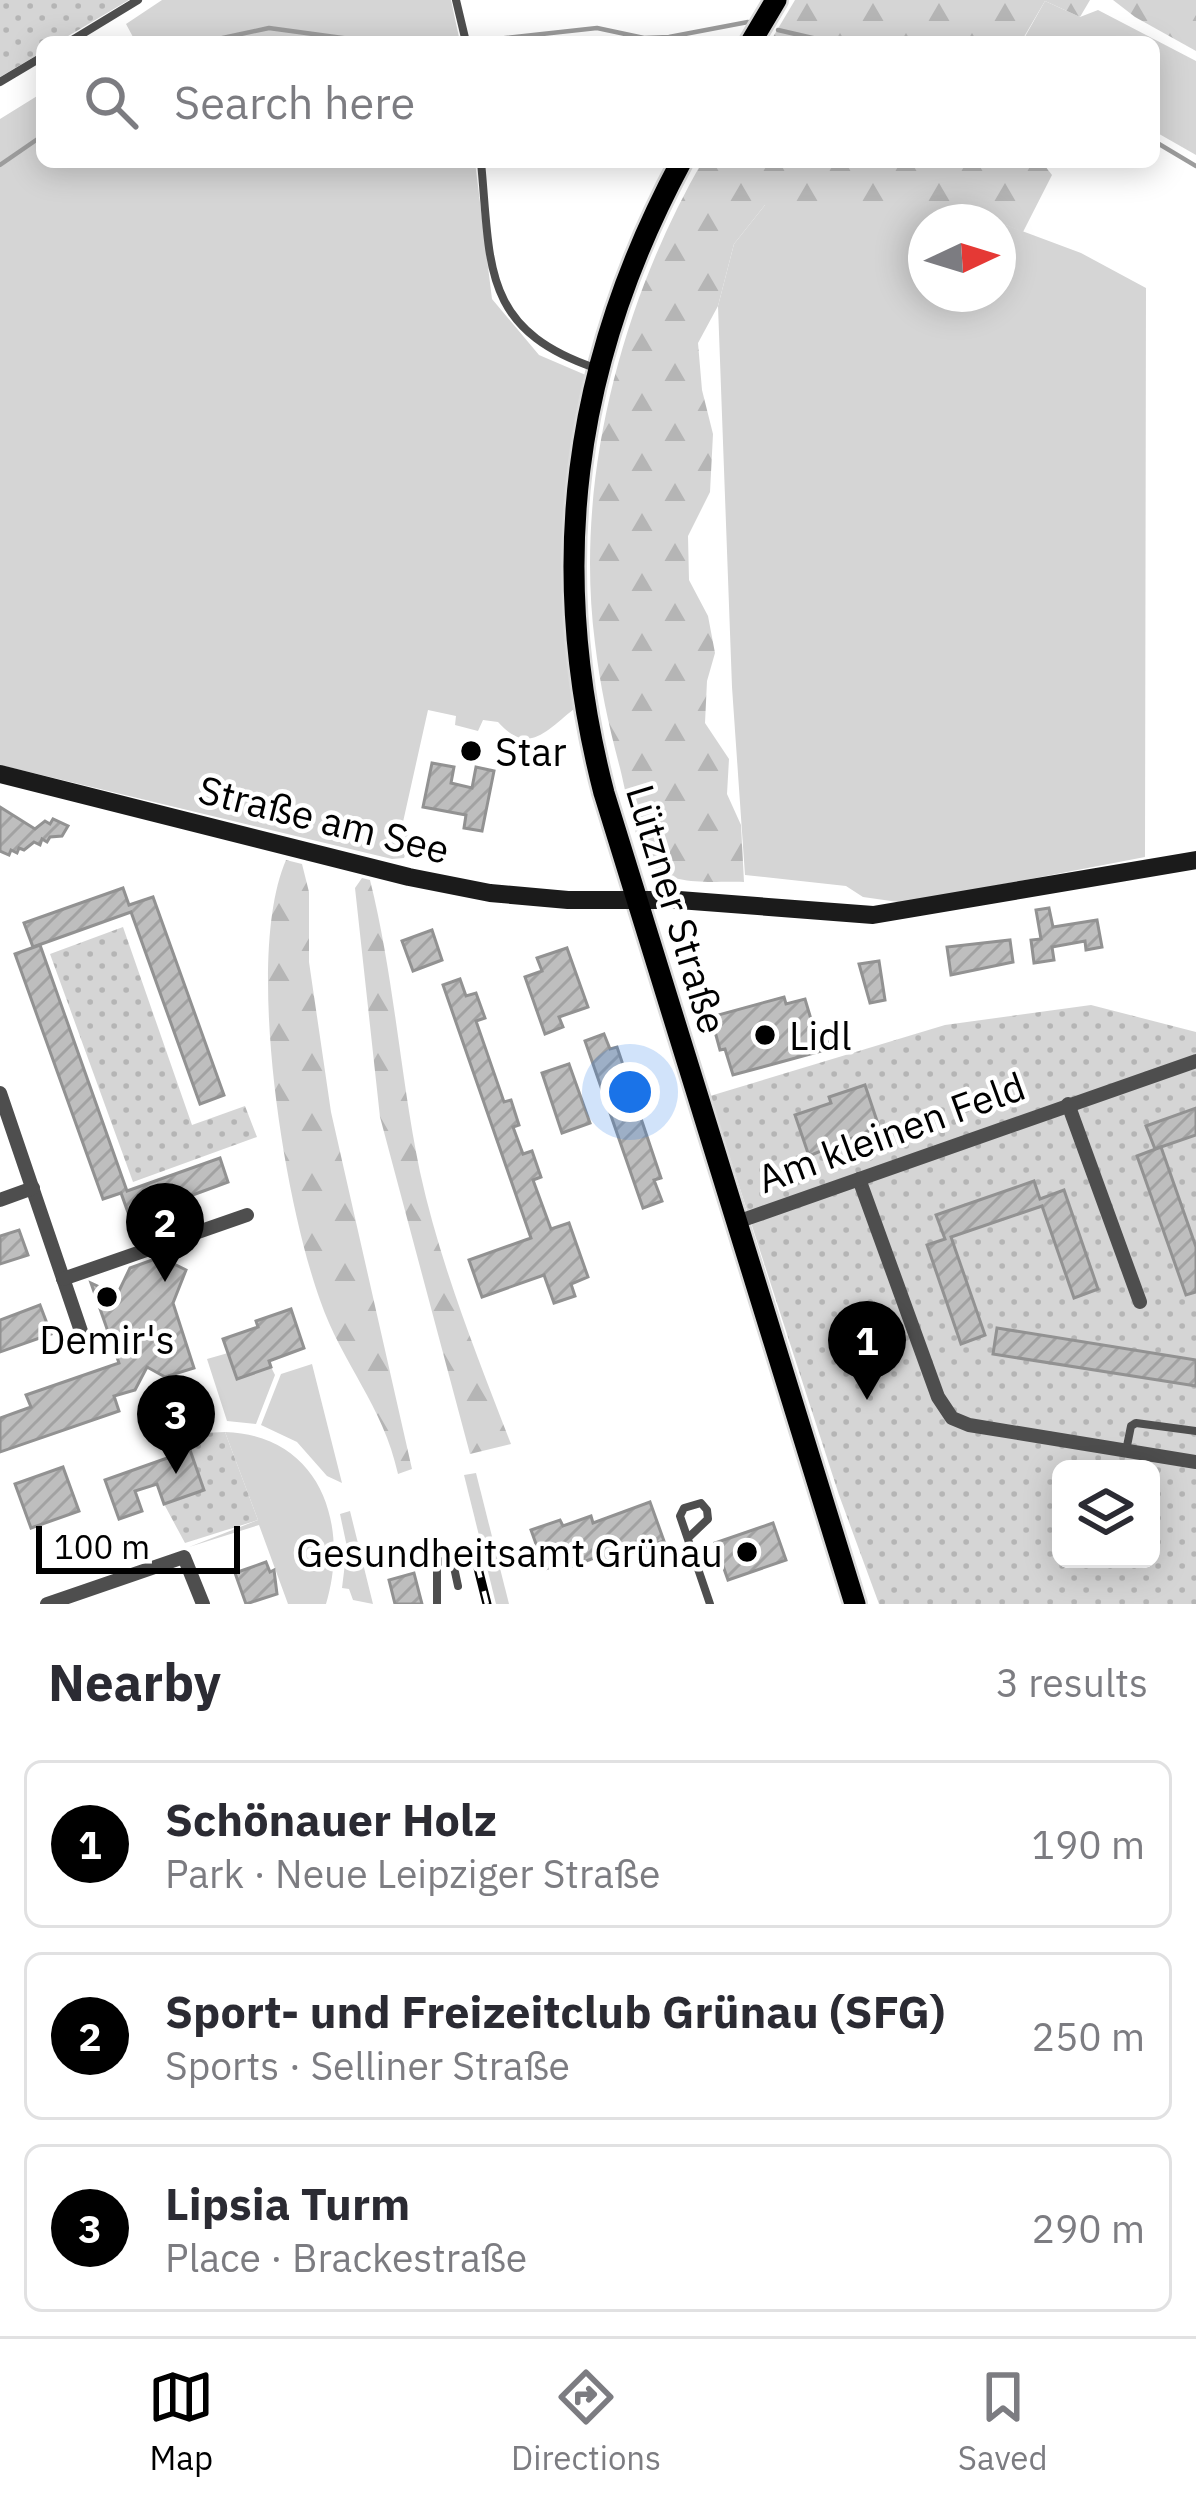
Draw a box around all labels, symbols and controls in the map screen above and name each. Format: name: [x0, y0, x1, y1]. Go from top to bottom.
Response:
search box: [36, 36, 1160, 168]
icon: search: [78, 69, 144, 135]
text: Search here: [174, 73, 415, 131]
north arrow: [908, 204, 1016, 312]
place label: Star: [495, 726, 567, 777]
marker: Star: [458, 738, 484, 764]
street label: Straße am See: [193, 763, 455, 875]
street label: Lützner Straße: [615, 778, 739, 1040]
place label: Lidl: [789, 1010, 852, 1061]
marker: Lidl: [752, 1022, 778, 1048]
street label: Am kleinen Feld: [750, 1060, 1032, 1204]
your location: [600, 1062, 660, 1122]
pin: 2: [126, 1183, 204, 1282]
marker: Demir's: [94, 1284, 120, 1310]
pin: 1: [828, 1301, 906, 1400]
place label: Demir's: [39, 1314, 175, 1365]
pin: 3: [137, 1375, 215, 1474]
map controls: [1052, 1460, 1160, 1568]
button: layers: [1052, 1460, 1160, 1568]
scale bar: [36, 1520, 240, 1573]
text: 100 m: [54, 1525, 150, 1568]
place label: Gesundheitsamt Grünau: [296, 1527, 723, 1578]
marker: Gesundheitsamt Grünau: [734, 1539, 760, 1565]
text: Nearby: [48, 1649, 221, 1715]
text: 3 results: [996, 1657, 1148, 1708]
text: Schönauer Holz: [165, 1790, 497, 1848]
text: 1: [78, 1819, 102, 1870]
text: 190 m: [1032, 1819, 1145, 1870]
text: Park · Neue Leipziger Straße: [165, 1848, 660, 1899]
text: Sport- und Freizeitclub Grünau (SFG): [165, 1982, 945, 2040]
text: 2: [78, 2011, 102, 2062]
text: 250 m: [1032, 2011, 1145, 2062]
text: Sports · Selliner Straße: [165, 2040, 570, 2091]
text: Lipsia Turm: [165, 2174, 410, 2232]
text: 3: [78, 2203, 102, 2254]
text: 290 m: [1032, 2203, 1145, 2254]
text: Place · Brackestraße: [165, 2232, 527, 2283]
tab: Map: [148, 2364, 214, 2479]
tab: Directions: [511, 2364, 661, 2479]
tab: Saved: [958, 2364, 1048, 2479]

